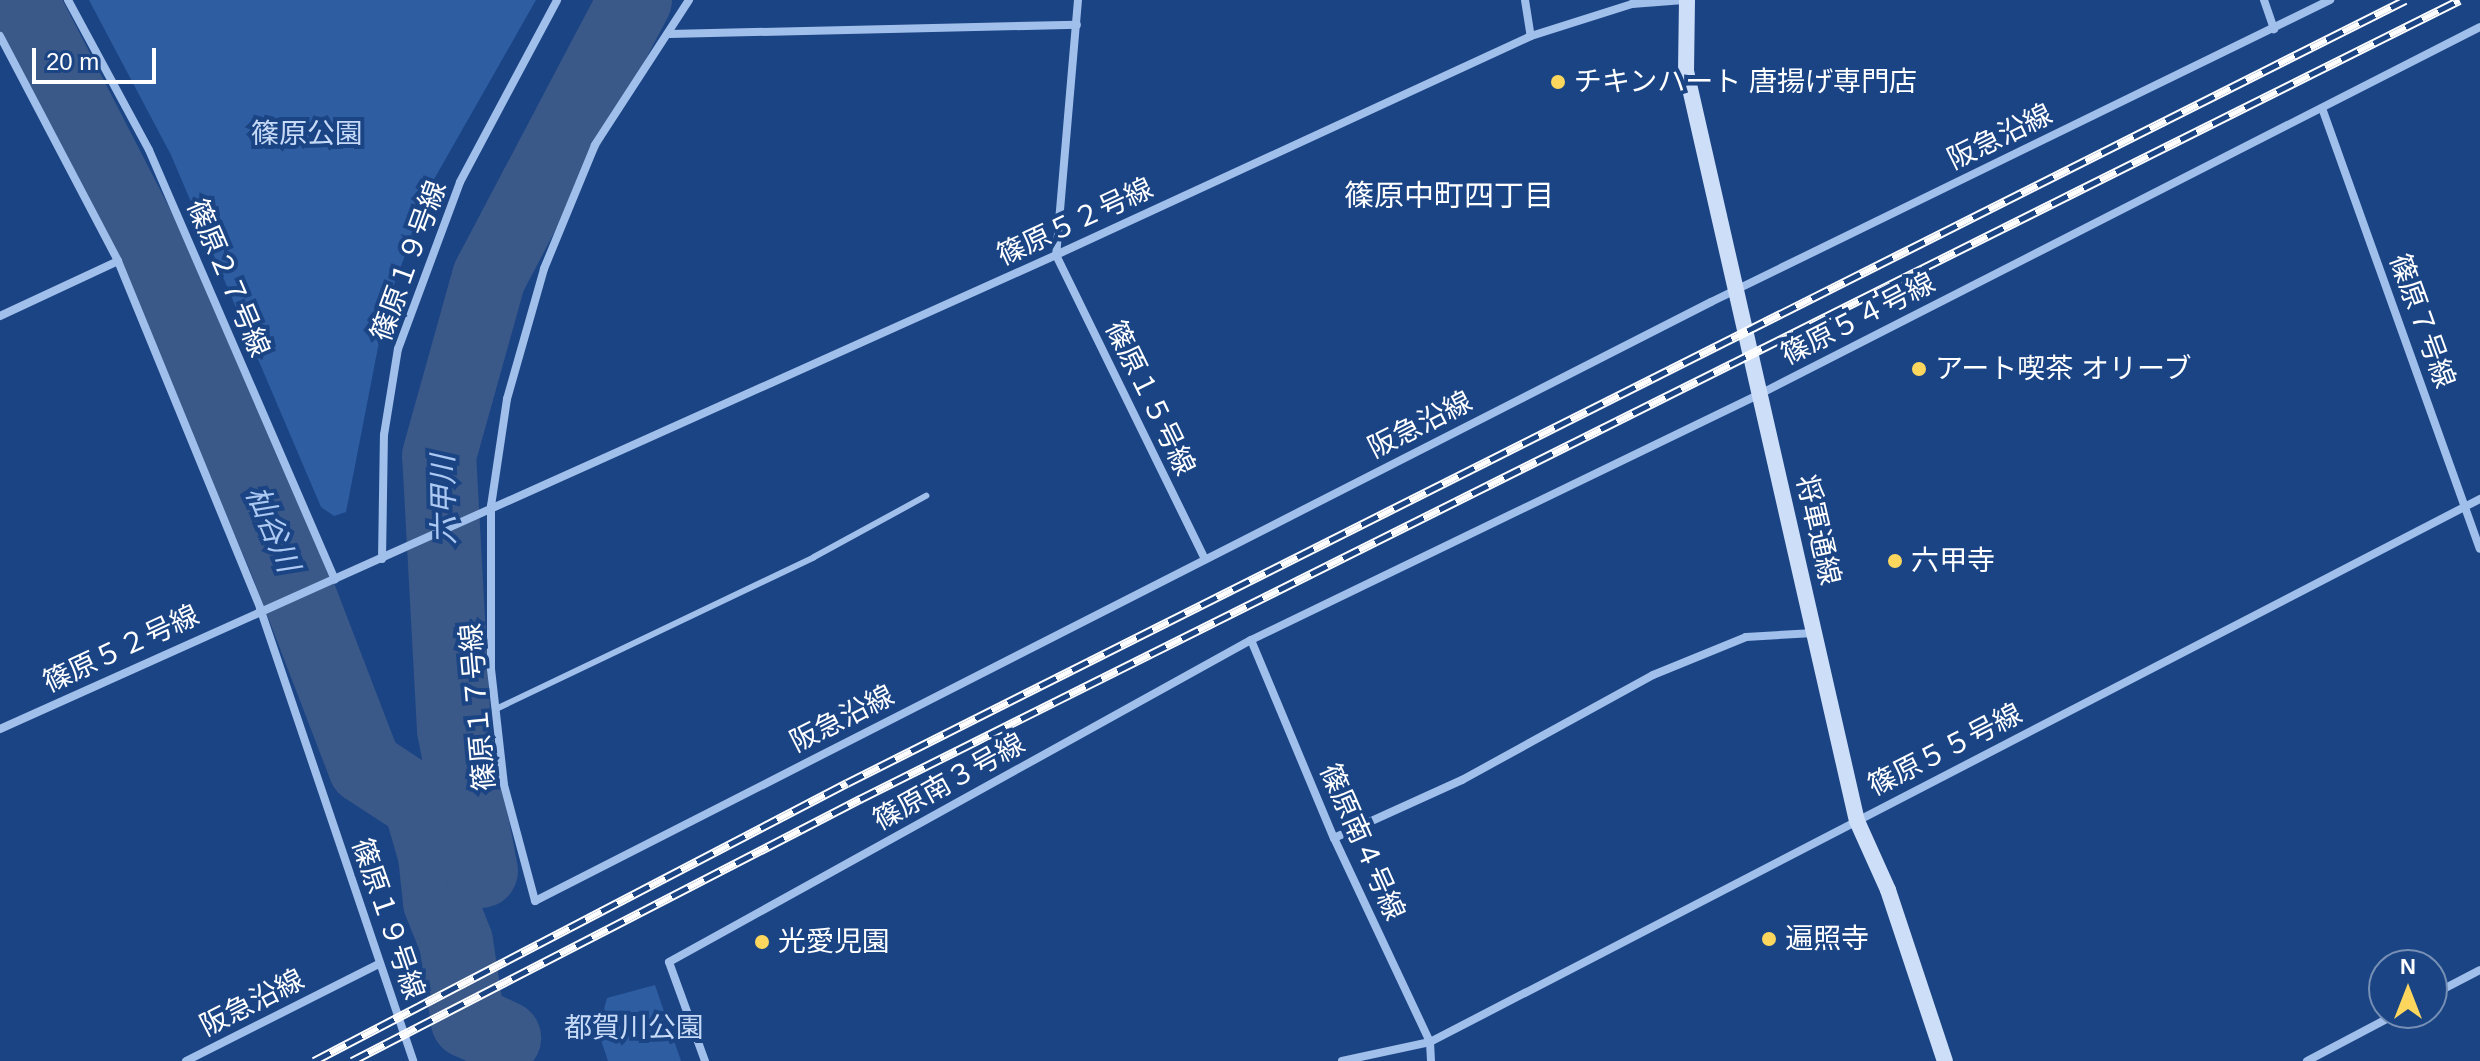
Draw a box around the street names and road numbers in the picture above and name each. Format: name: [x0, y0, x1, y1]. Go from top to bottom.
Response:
street label: 阪急沿線: [1942, 97, 2058, 177]
street label: 篠原５２号線: [992, 171, 1158, 273]
street label: 篠原１９号線: [364, 176, 454, 346]
street label: 篠原２７号線: [180, 194, 276, 362]
street label: 篠原７号線: [2382, 249, 2462, 393]
street label: 篠原５４号線: [1776, 266, 1940, 372]
street label: 篠原１５号線: [1098, 315, 1202, 481]
street label: 阪急沿線: [1362, 385, 1478, 465]
street label: 将軍通線: [1789, 472, 1847, 588]
street label: 篠原５２号線: [38, 598, 204, 700]
street label: 篠原１７号線: [454, 622, 502, 792]
street label: 阪急沿線: [784, 679, 900, 759]
street label: 篠原５５号線: [1863, 697, 2027, 803]
street label: 篠原南３号線: [867, 727, 1031, 837]
street label: 篠原南４号線: [1312, 758, 1412, 926]
street label: 篠原１９号線: [345, 834, 431, 1004]
street label: 阪急沿線: [194, 963, 310, 1043]

